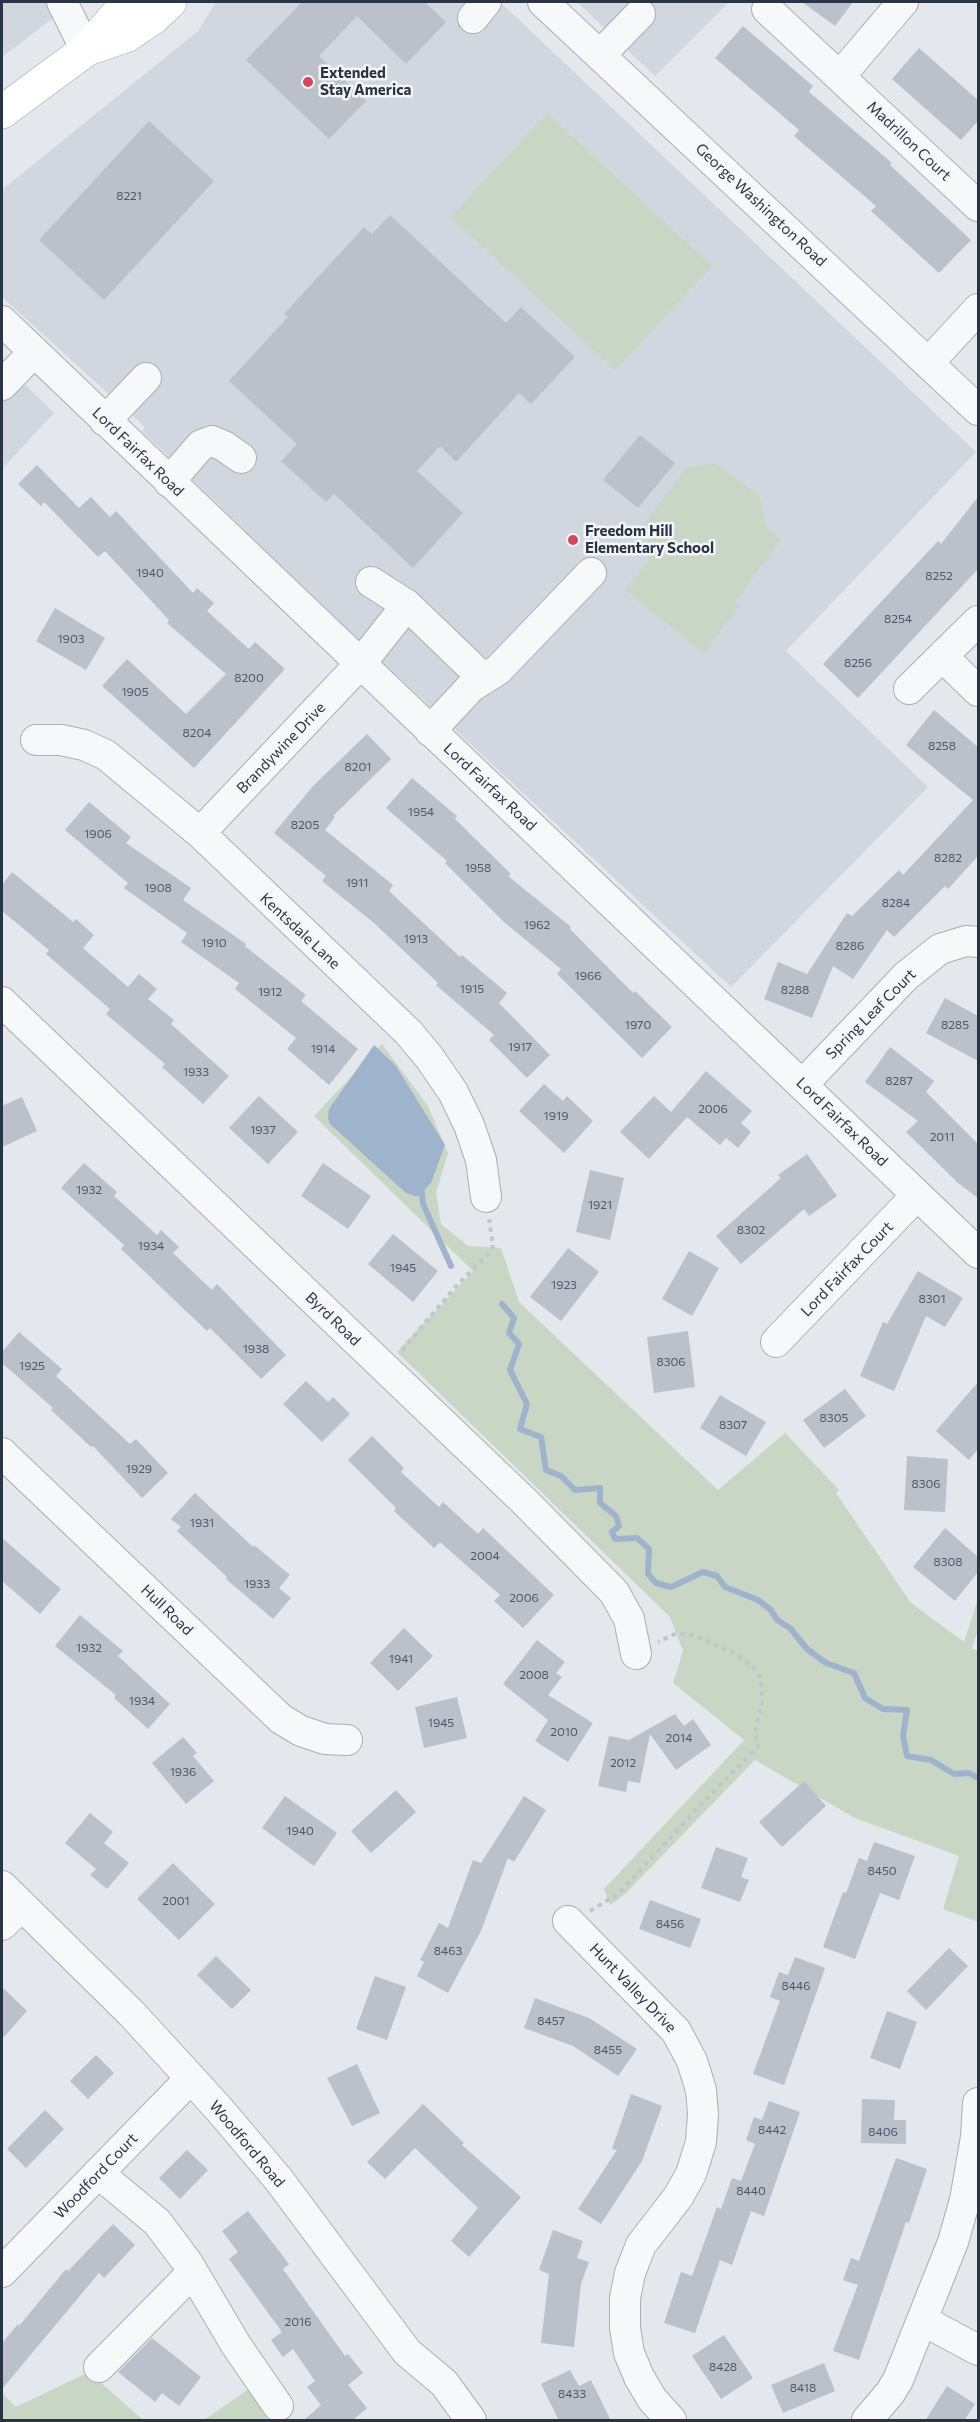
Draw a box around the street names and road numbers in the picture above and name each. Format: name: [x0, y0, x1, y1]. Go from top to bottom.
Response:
street label: Madrillon Court: [863, 97, 955, 185]
street label: George Washington Road: [692, 140, 830, 270]
street label: Lord Fairfax Road: [88, 404, 188, 500]
street label: Brandywine Drive: [233, 699, 329, 797]
street label: Lord Fairfax Road: [440, 739, 540, 835]
street label: Kentsdale Lane: [256, 889, 344, 973]
street label: Spring Leaf Court: [822, 965, 920, 1063]
street label: Lord Fairfax Road: [792, 1074, 892, 1170]
street label: Lord Fairfax Court: [797, 1218, 897, 1320]
street label: Byrd Road: [302, 1288, 364, 1350]
street label: Hull Road: [137, 1581, 197, 1639]
street label: Hunt Valley Drive: [586, 1940, 680, 2036]
street label: Woodford Road: [206, 2097, 288, 2191]
street label: Woodford Court: [50, 2129, 142, 2223]

